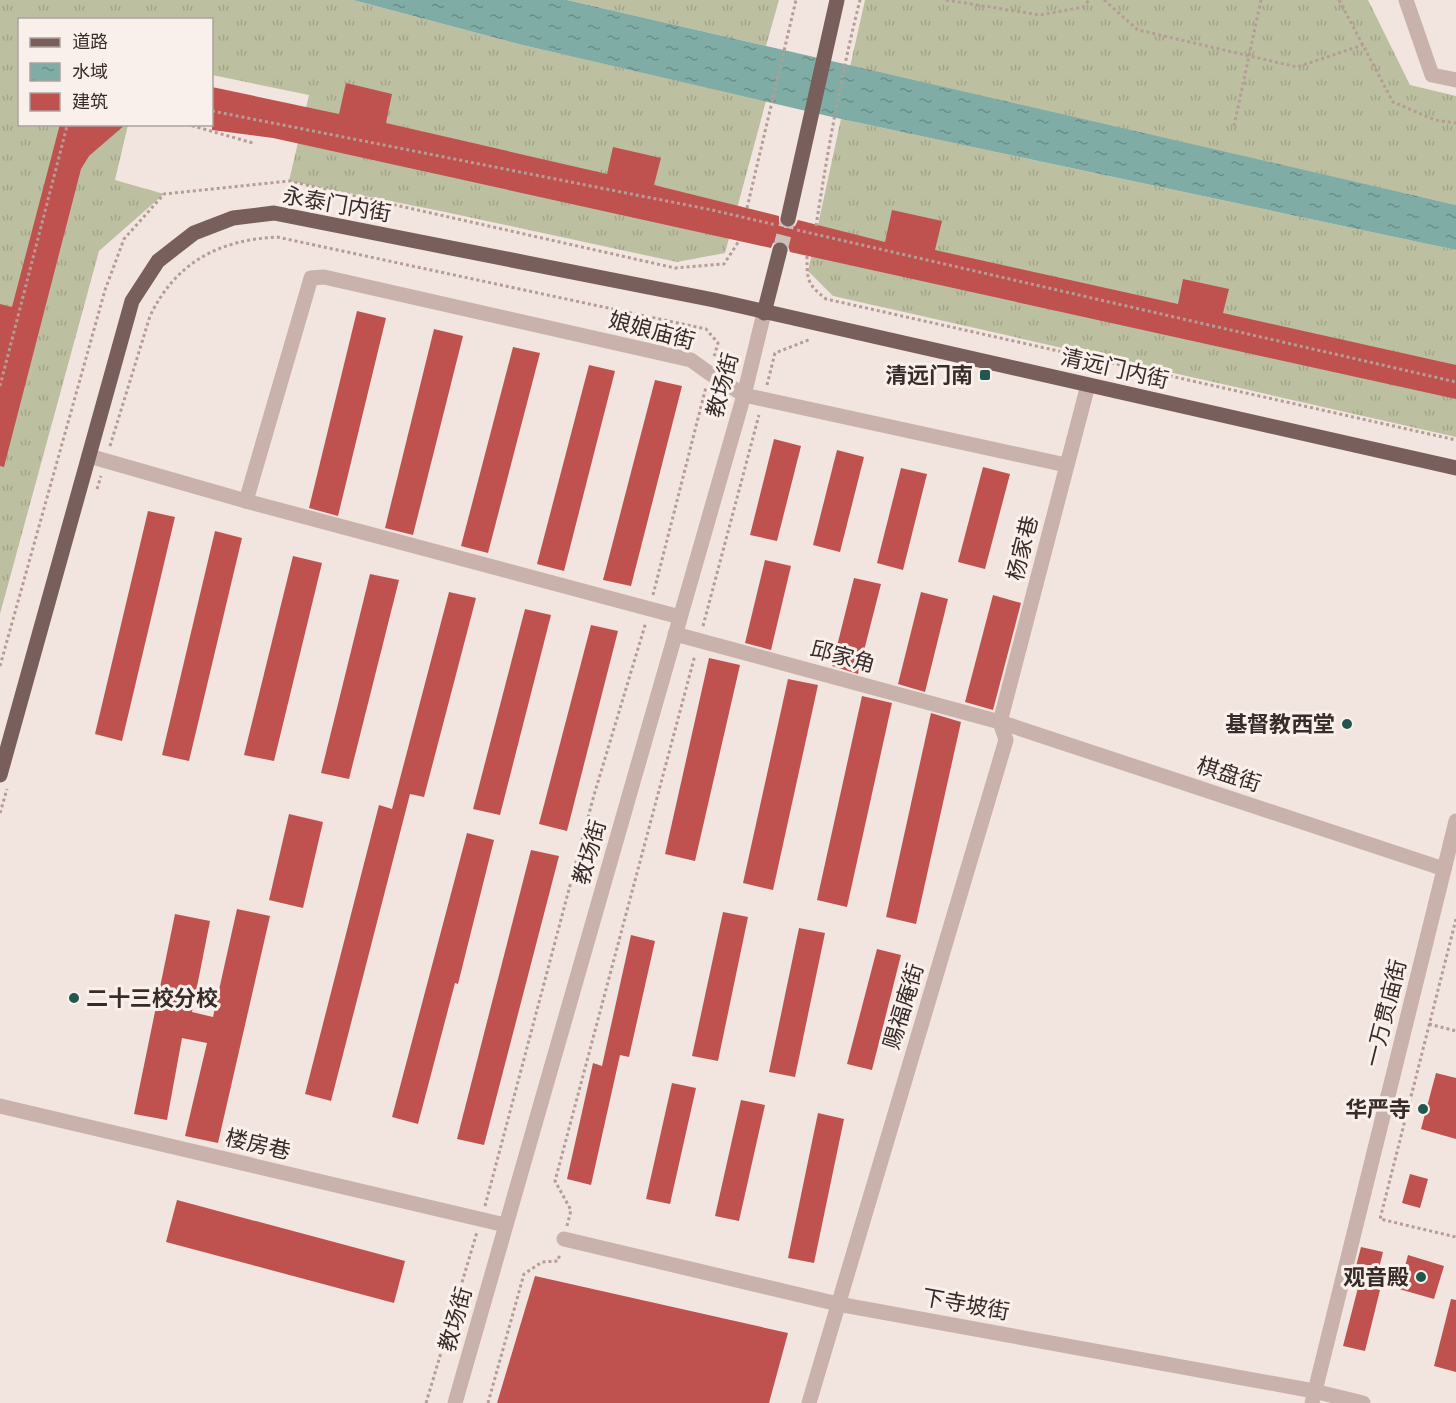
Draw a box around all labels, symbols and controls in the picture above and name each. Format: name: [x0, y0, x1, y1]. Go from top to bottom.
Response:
legend: [18, 18, 213, 126]
text: 道路: [72, 30, 108, 53]
text: 水域: [72, 60, 108, 83]
text: 建筑: [72, 90, 108, 113]
street label: 永泰门内街: [280, 181, 394, 227]
street label: 娘娘庙街: [606, 305, 698, 355]
street label: 清远门内街: [1058, 342, 1172, 394]
street label: 教场街: [700, 349, 744, 421]
place label: 清远门南: [885, 361, 973, 389]
marker: 清远门南: [978, 368, 992, 382]
street label: 杨家巷: [1000, 513, 1044, 583]
street label: 邱家角: [807, 634, 879, 678]
place label: 基督教西堂: [1225, 710, 1335, 738]
marker: 基督教西堂: [1340, 717, 1354, 731]
street label: 棋盘街: [1193, 750, 1265, 798]
street label: 教场街: [566, 816, 612, 888]
street label: 一万贯庙街: [1358, 956, 1412, 1070]
street label: 赐福庵街: [877, 960, 929, 1052]
place label: 二十三校分校: [86, 984, 218, 1012]
marker: 二十三校分校: [67, 991, 81, 1005]
place label: 华严寺: [1345, 1095, 1411, 1123]
marker: 华严寺: [1416, 1102, 1430, 1116]
street label: 楼房巷: [223, 1123, 293, 1165]
place label: 观音殿: [1343, 1263, 1409, 1291]
marker: 观音殿: [1414, 1270, 1428, 1284]
street label: 教场街: [432, 1283, 478, 1355]
street label: 下寺坡街: [920, 1283, 1012, 1325]

